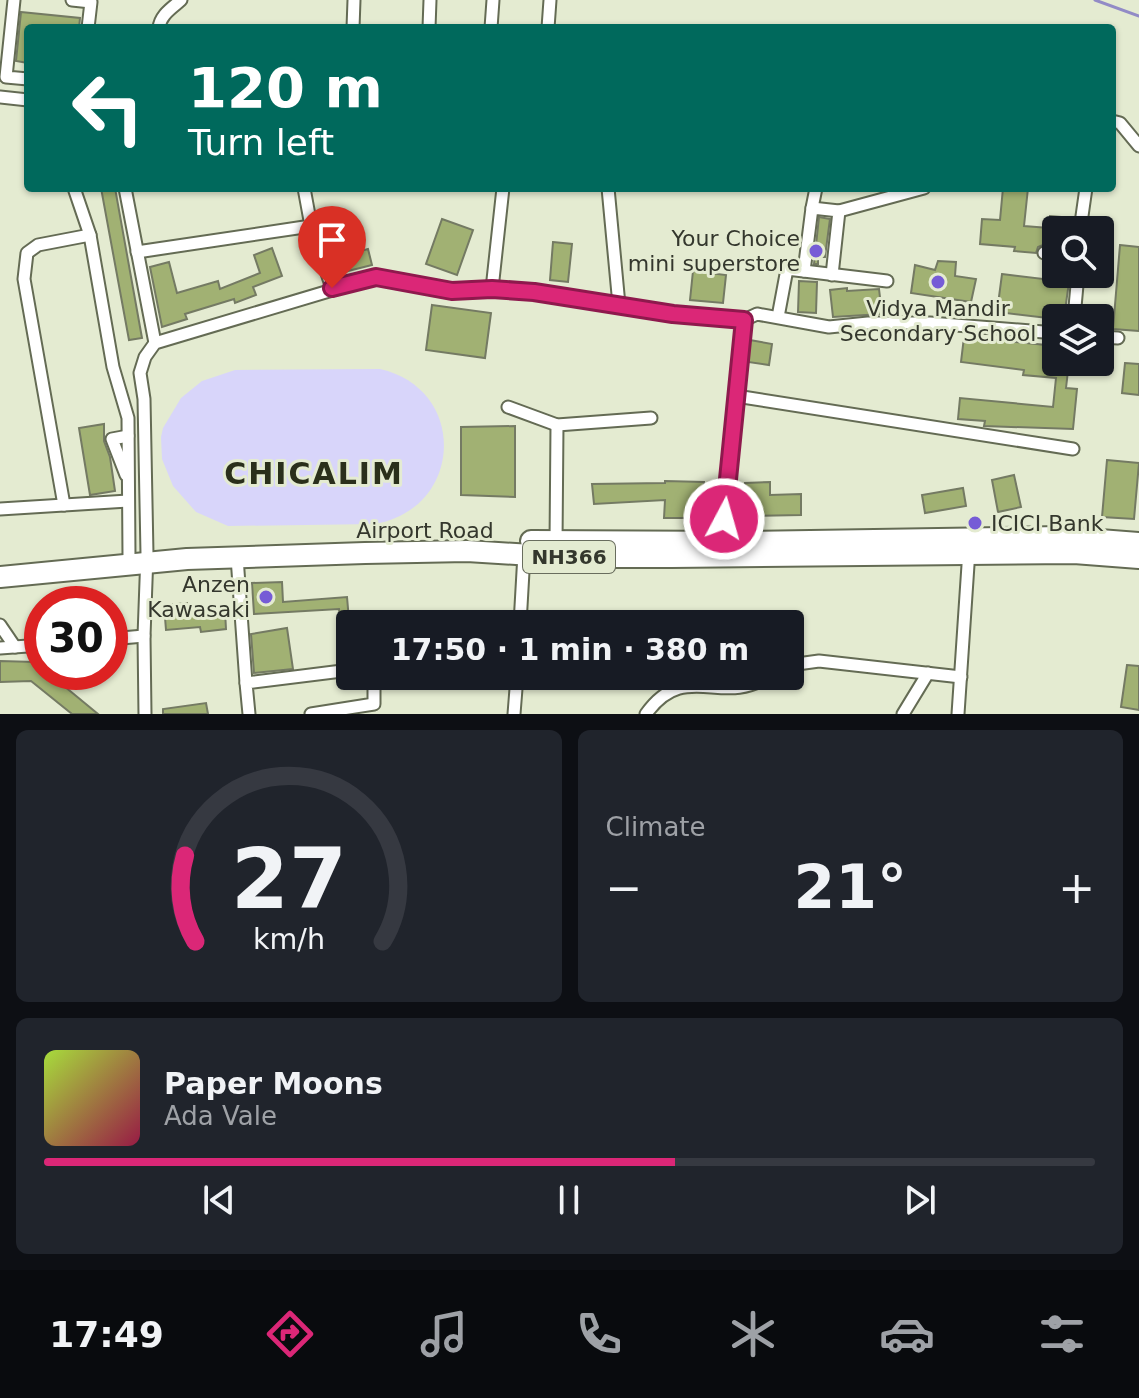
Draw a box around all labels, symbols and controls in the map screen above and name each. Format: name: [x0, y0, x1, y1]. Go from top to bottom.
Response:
text: 120 m: [188, 55, 383, 120]
icon: left: [56, 56, 160, 160]
text: Turn left: [188, 122, 334, 163]
pin: [298, 206, 366, 288]
map controls: [1042, 216, 1114, 376]
button: search: [1042, 216, 1114, 288]
icon: arrive: [310, 218, 354, 262]
place label: Your Choice mini superstore: [628, 226, 800, 276]
marker: Your Choice mini superstore: [807, 242, 825, 260]
marker: Vidya Mandir Secondary School: [929, 273, 947, 291]
place label: Vidya Mandir Secondary School: [840, 296, 1036, 346]
button: layers: [1042, 304, 1114, 376]
district label: CHICALIM: [224, 456, 404, 491]
position arrow: [682, 477, 766, 561]
place label: ICICI Bank: [991, 511, 1104, 536]
marker: ICICI Bank: [966, 514, 984, 532]
street label: Airport Road: [356, 518, 494, 543]
road number: NH366: [523, 541, 615, 573]
place label: Anzen Kawasaki: [147, 572, 250, 622]
speed limit sign: 30: [24, 586, 128, 690]
marker: Anzen Kawasaki: [257, 588, 275, 606]
text: 17:50 · 1 min · 380 m: [391, 632, 749, 667]
text: Climate: [606, 812, 706, 842]
text: 27: [231, 831, 347, 928]
text: 21°: [794, 852, 907, 922]
text: −: [606, 862, 642, 913]
text: +: [1058, 862, 1095, 913]
text: km/h: [253, 922, 325, 956]
text: Paper Moons: [164, 1066, 383, 1101]
text: Ada Vale: [164, 1101, 277, 1131]
icon: previous: [197, 1178, 241, 1222]
icon: pause: [547, 1178, 591, 1222]
icon: next: [898, 1178, 942, 1222]
icon: directions: [262, 1306, 318, 1362]
icon: music: [416, 1306, 472, 1362]
icon: phone: [571, 1306, 627, 1362]
icon: climate: [725, 1306, 781, 1362]
icon: car: [879, 1306, 935, 1362]
icon: filters: [1034, 1306, 1090, 1362]
text: 17:49: [49, 1314, 164, 1355]

